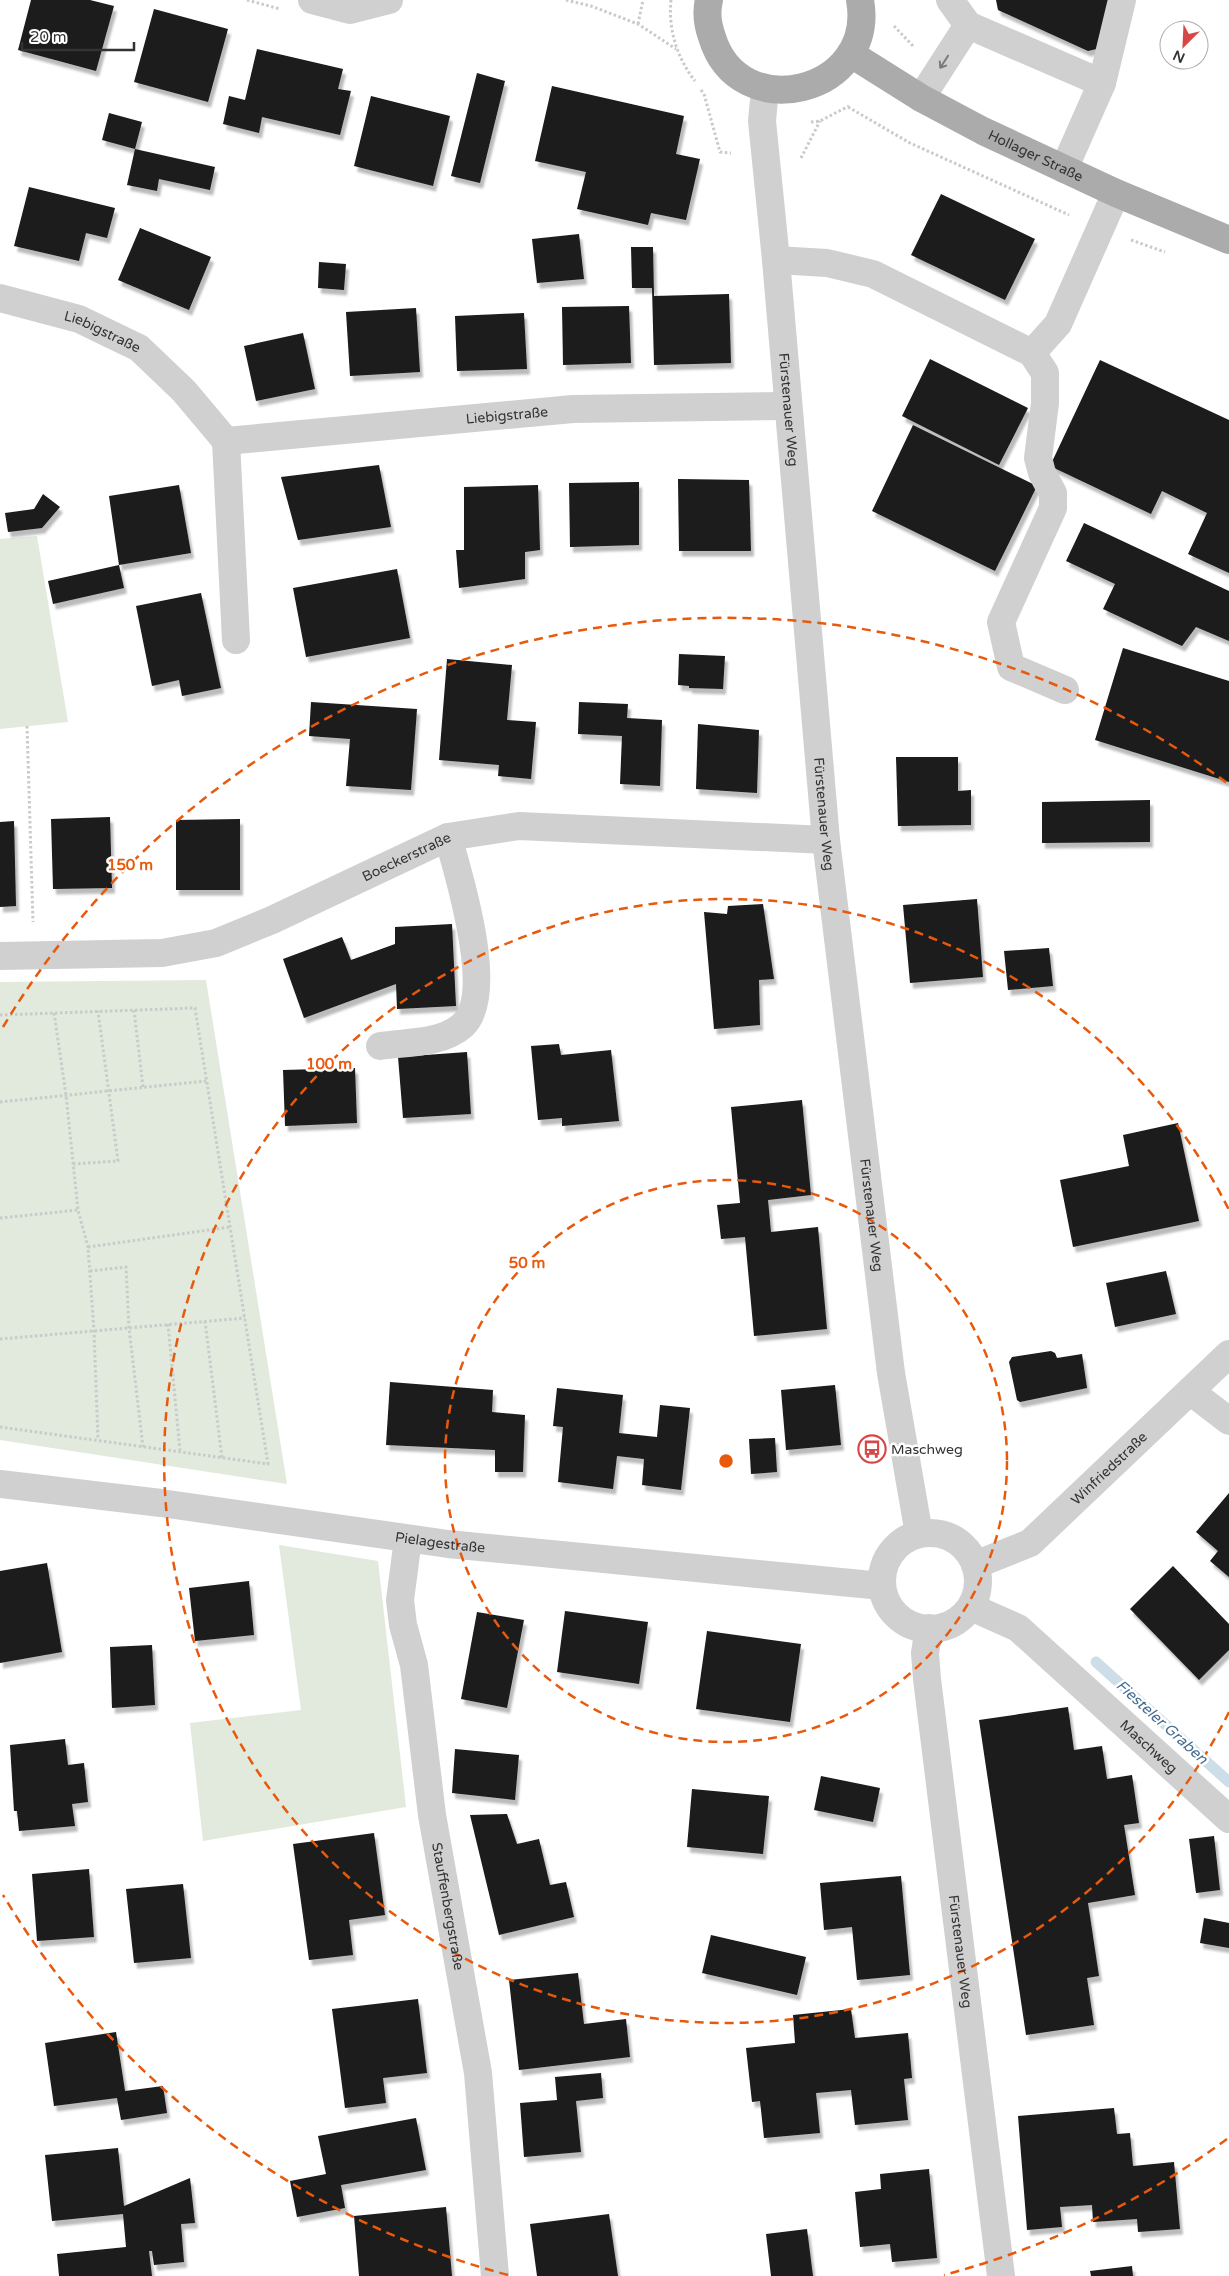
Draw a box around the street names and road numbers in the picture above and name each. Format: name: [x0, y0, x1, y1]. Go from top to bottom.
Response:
street label: Hollager Straße: [985, 126, 1086, 185]
street label: Liebigstraße: [62, 307, 144, 356]
street label: Fürstenauer Weg: [776, 352, 802, 467]
street label: Liebigstraße: [465, 403, 549, 427]
street label: Fürstenauer Weg: [810, 757, 838, 872]
street label: Boeckerstraße: [359, 828, 453, 885]
street label: Fürstenauer Weg: [856, 1158, 887, 1273]
street label: Winfriedstraße: [1067, 1428, 1151, 1508]
street label: Pielagestraße: [394, 1528, 486, 1556]
street label: Maschweg: [1117, 1716, 1181, 1777]
street label: Stauffenbergstraße: [429, 1841, 468, 1972]
street label: Fürstenauer Weg: [945, 1894, 976, 2009]

